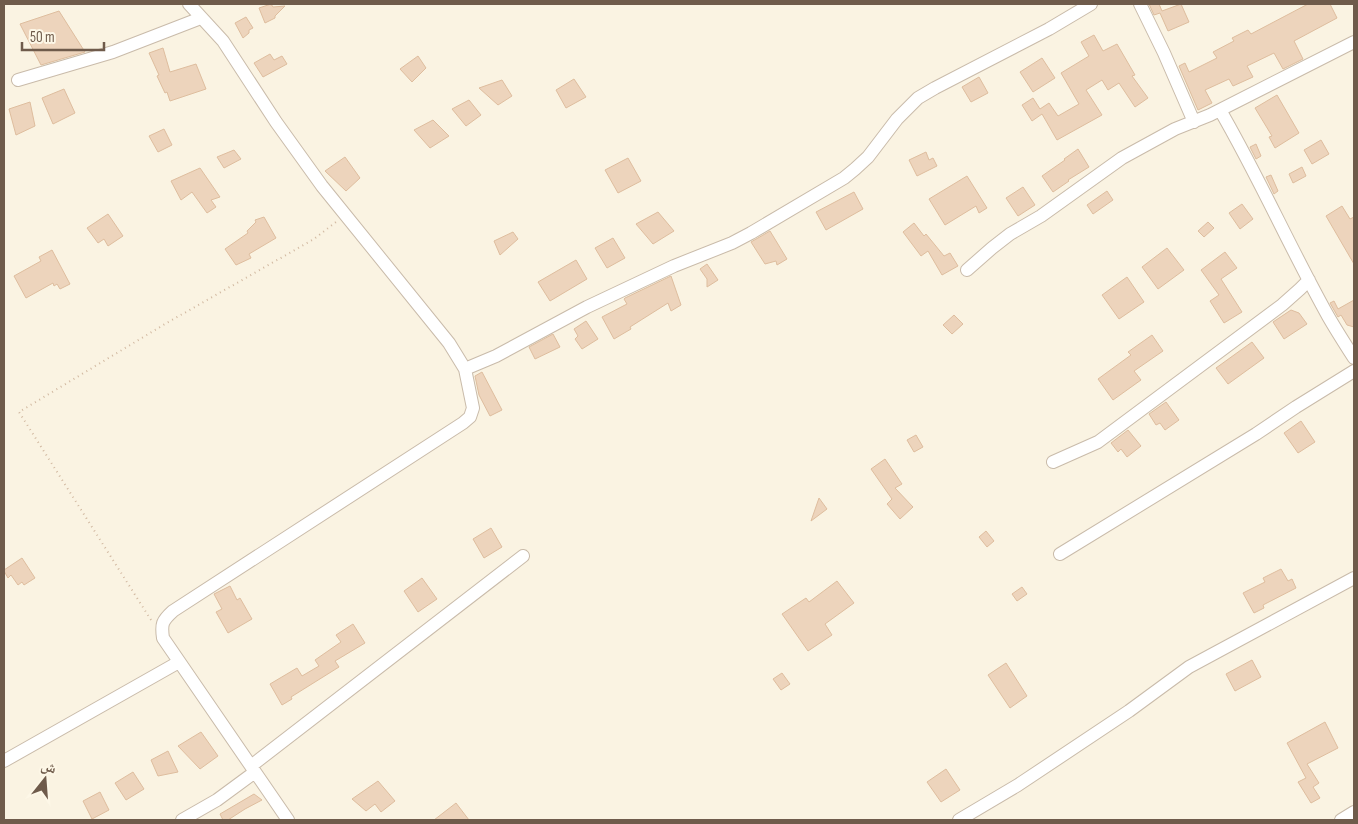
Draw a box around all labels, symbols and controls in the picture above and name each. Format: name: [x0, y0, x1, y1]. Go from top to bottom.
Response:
scale bar: [22, 20, 105, 52]
text: 50 m: [30, 28, 55, 47]
north arrow: [20, 754, 70, 804]
text: ش: [39, 757, 58, 777]

